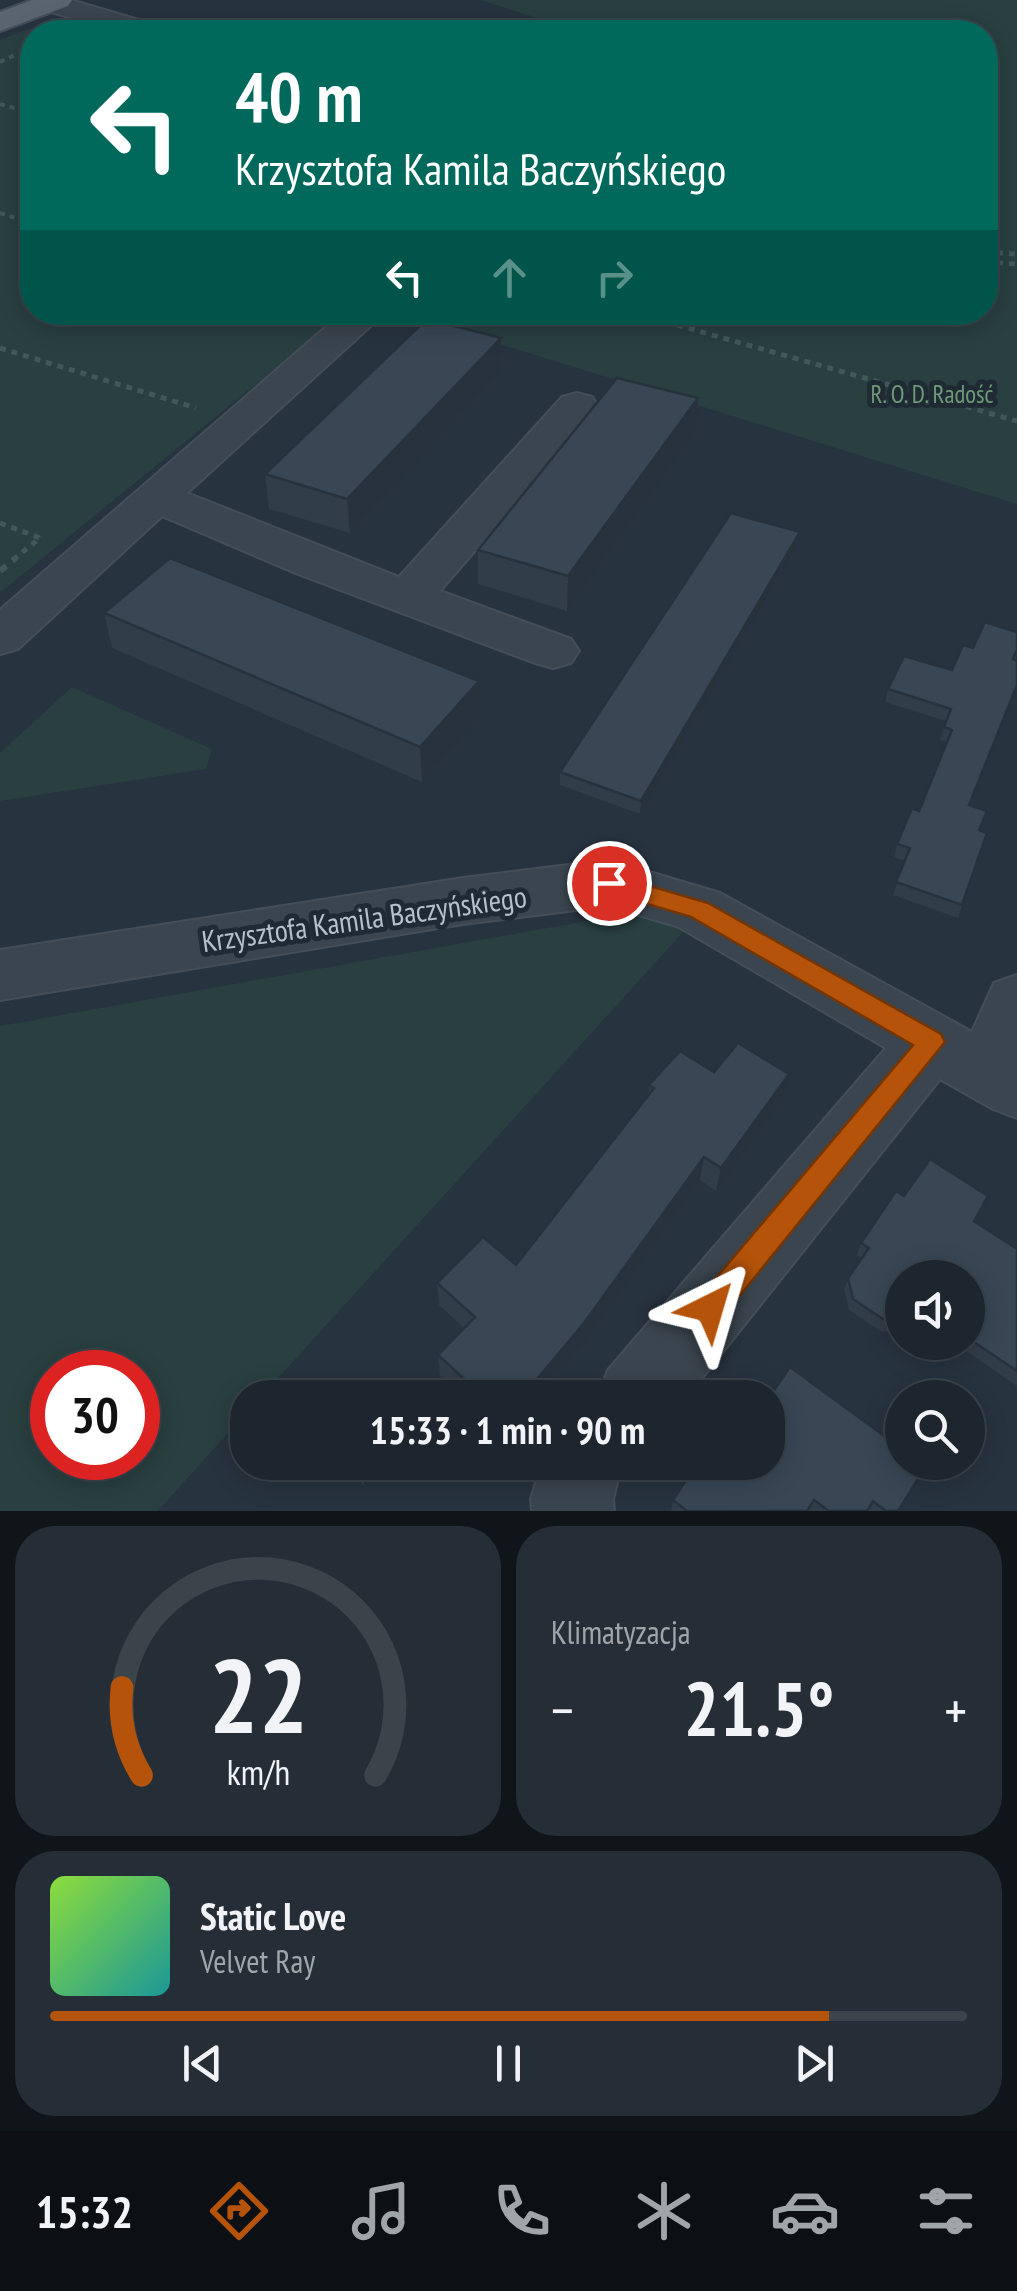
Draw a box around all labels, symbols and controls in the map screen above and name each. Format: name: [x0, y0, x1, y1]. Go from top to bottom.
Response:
text: 40 m: [235, 51, 363, 141]
icon: left: [70, 60, 200, 190]
text: Krzysztofa Kamila Baczyńskiego: [235, 139, 726, 197]
icon: left: [377, 250, 432, 305]
icon: ahead: [482, 250, 537, 305]
icon: right: [587, 250, 642, 305]
park label: R. O. D. Radość: [871, 378, 994, 410]
pin: [567, 841, 652, 926]
icon: arrive: [582, 856, 637, 911]
street label: Krzysztofa Kamila Baczyńskiego: [199, 876, 529, 960]
position arrow: [658, 1256, 762, 1360]
map controls: [885, 1260, 985, 1480]
button: sound: [885, 1260, 985, 1360]
speed limit sign: 30: [30, 1350, 160, 1480]
button: search: [885, 1380, 985, 1480]
text: 15:33 · 1 min · 90 m: [370, 1405, 645, 1454]
text: Klimatyzacja: [551, 1611, 691, 1653]
text: 22: [208, 1627, 308, 1762]
text: 21.5°: [684, 1660, 834, 1757]
text: −: [551, 1674, 574, 1745]
text: +: [944, 1674, 967, 1745]
text: km/h: [226, 1749, 290, 1795]
text: Static Love: [200, 1891, 346, 1940]
text: Velvet Ray: [200, 1940, 315, 1982]
icon: previous: [175, 2036, 230, 2091]
icon: pause: [481, 2036, 536, 2091]
icon: next: [787, 2036, 842, 2091]
icon: directions: [204, 2176, 274, 2246]
icon: music: [346, 2176, 416, 2246]
icon: phone: [487, 2176, 557, 2246]
icon: climate: [629, 2176, 699, 2246]
icon: car: [770, 2176, 840, 2246]
icon: filters: [911, 2176, 981, 2246]
text: 15:32: [36, 2182, 133, 2240]

